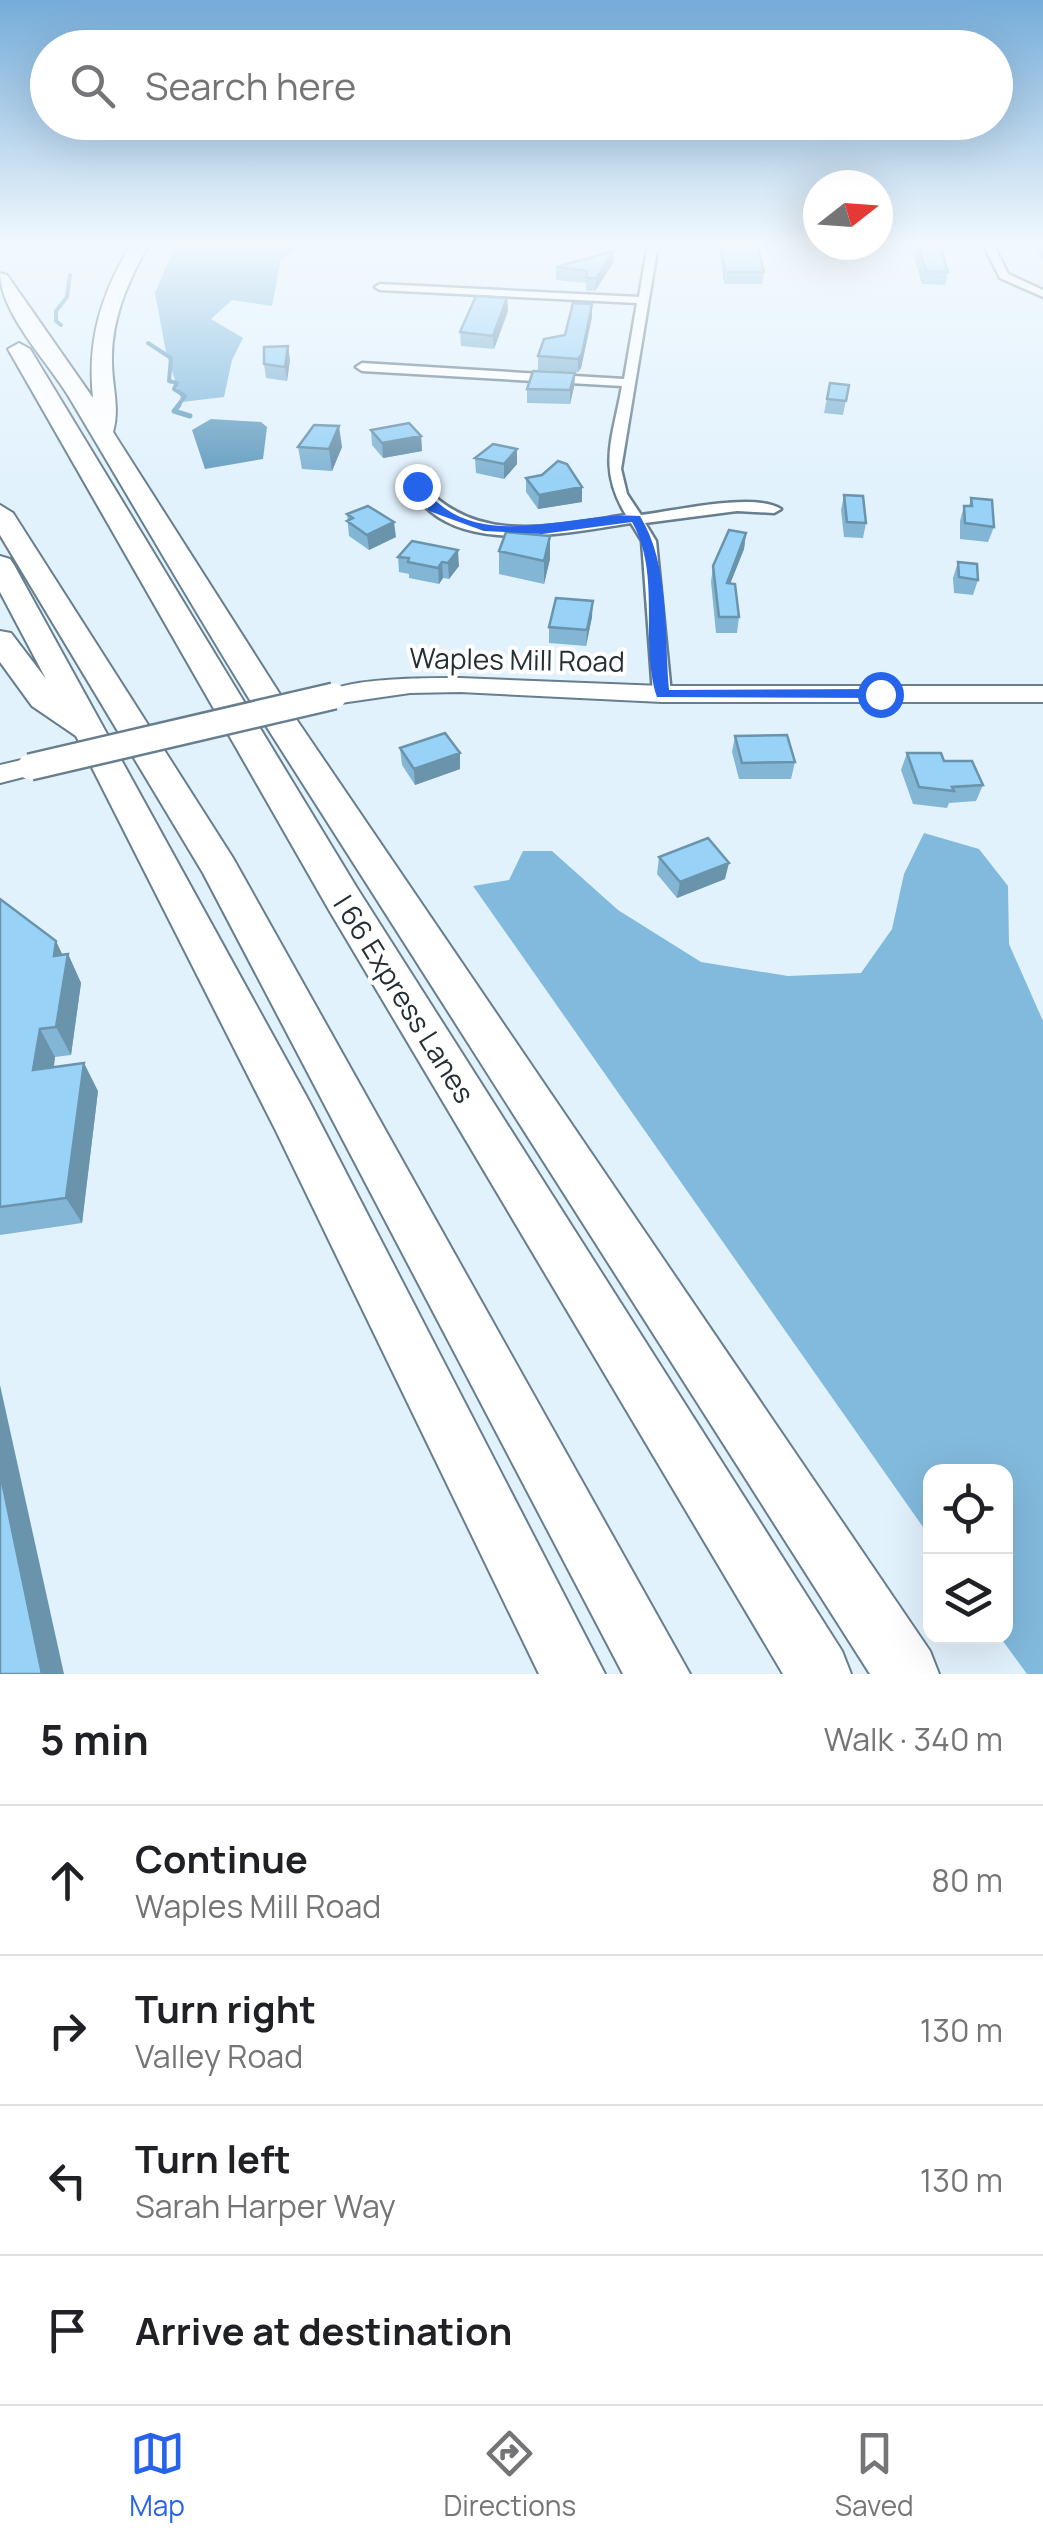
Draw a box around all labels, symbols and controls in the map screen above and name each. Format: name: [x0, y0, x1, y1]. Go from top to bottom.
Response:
search box: [30, 30, 1013, 140]
icon: search: [65, 58, 120, 113]
text: Search here: [145, 59, 356, 111]
north arrow: [803, 170, 893, 260]
route end: [395, 464, 441, 510]
street label: Waples Mill Road: [409, 638, 625, 680]
route start: [858, 672, 904, 718]
street label: I 66 Express Lanes: [326, 887, 484, 1110]
map controls: [923, 1464, 1013, 1644]
button: locate: [923, 1464, 1013, 1554]
button: layers: [923, 1554, 1013, 1644]
text: 5 min: [40, 1710, 149, 1768]
text: Walk · 340 m: [824, 1717, 1003, 1761]
text: Continue: [135, 1832, 308, 1884]
icon: ahead: [40, 1853, 95, 1908]
text: 80 m: [931, 1858, 1003, 1902]
text: Waples Mill Road: [135, 1884, 381, 1928]
text: Turn right: [135, 1982, 316, 2034]
icon: right: [40, 2003, 95, 2058]
text: 130 m: [920, 2008, 1003, 2052]
text: Valley Road: [135, 2034, 303, 2078]
text: Turn left: [135, 2132, 291, 2184]
icon: left: [40, 2153, 95, 2208]
text: 130 m: [920, 2158, 1003, 2202]
text: Sarah Harper Way: [135, 2184, 396, 2228]
icon: arrive: [40, 2303, 95, 2358]
text: Arrive at destination: [135, 2304, 512, 2356]
tab: Map: [129, 2426, 185, 2524]
tab: Directions: [444, 2426, 576, 2524]
tab: Saved: [835, 2426, 914, 2524]

